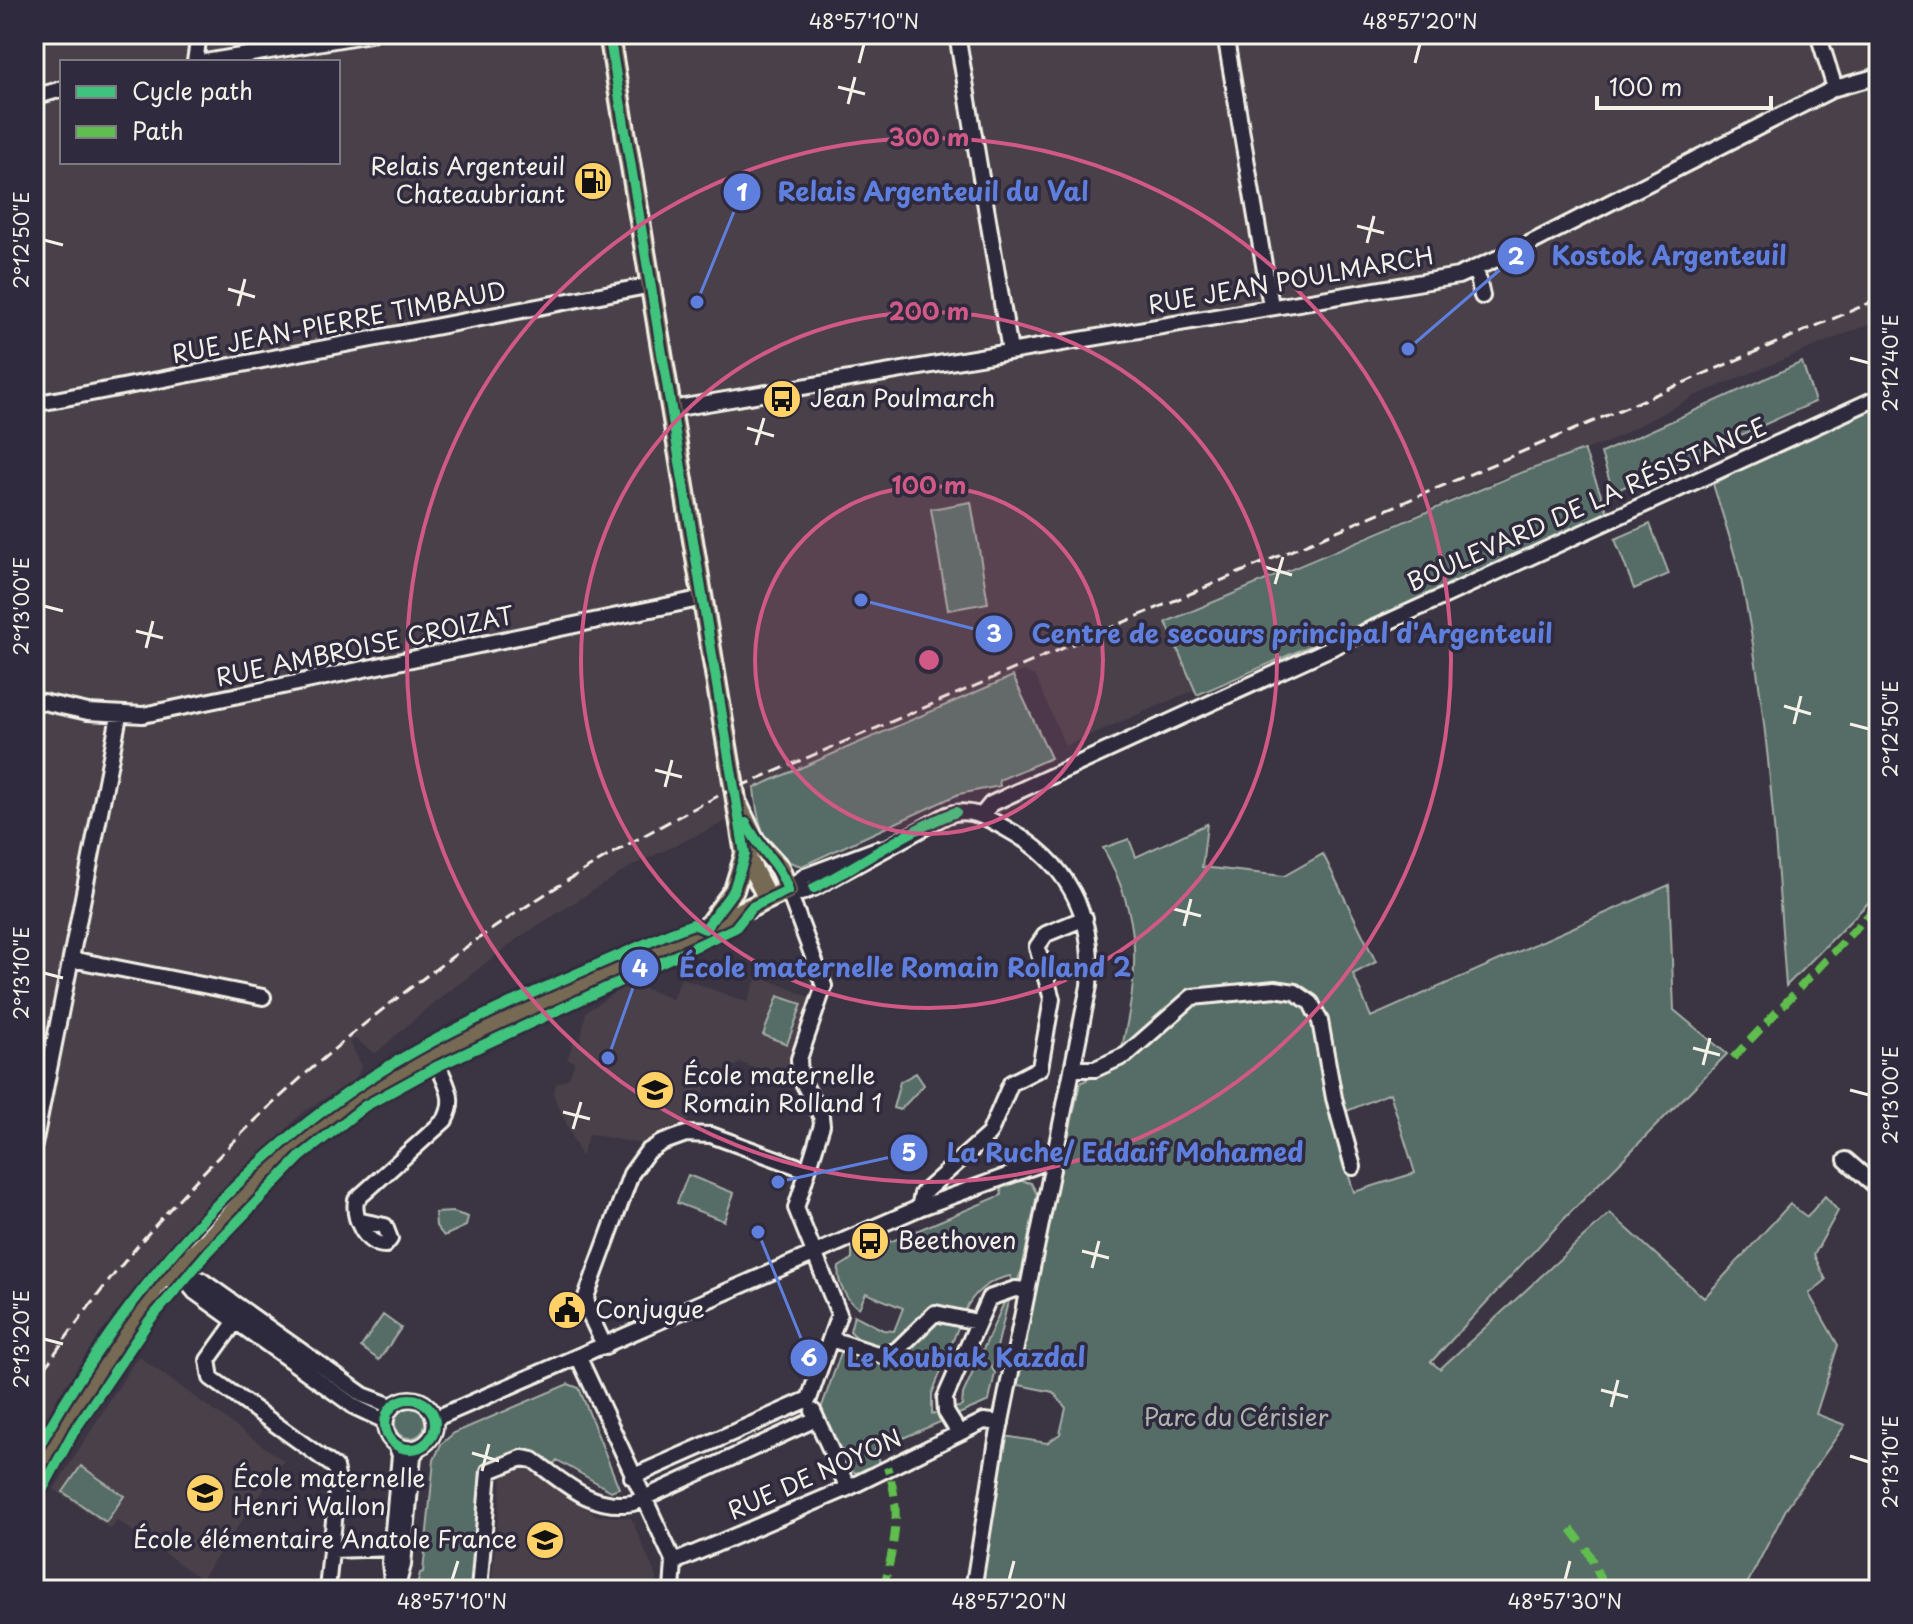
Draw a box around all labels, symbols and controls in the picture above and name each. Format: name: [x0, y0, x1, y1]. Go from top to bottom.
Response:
text: 48°57'10"N: [809, 6, 919, 36]
text: 48°57'20"N: [1362, 6, 1478, 36]
legend: [60, 60, 340, 164]
scale bar: [1597, 60, 1771, 110]
text: 100 m: [1609, 68, 1682, 104]
text: Cycle path: [132, 72, 253, 108]
text: Path: [132, 112, 184, 148]
text: 300 m: [888, 118, 970, 154]
place label: Relais Argenteuil Chateaubriant: [370, 147, 565, 211]
fuel station icon: Relais Argenteuil Chateaubriant: [572, 160, 614, 202]
callout: Relais Argenteuil du Val: [722, 167, 1104, 217]
text: Relais Argenteuil du Val: [778, 171, 1088, 210]
text: 1: [736, 173, 748, 209]
text: 2°12'50"E: [6, 191, 36, 289]
callout: Kostok Argenteuil: [1496, 231, 1803, 281]
text: Kostok Argenteuil: [1552, 235, 1786, 274]
street label: RUE JEAN POULMARCH: [1145, 236, 1436, 322]
text: 2: [1508, 237, 1525, 273]
street label: RUE JEAN-PIERRE TIMBAUD: [168, 271, 509, 371]
text: 200 m: [889, 292, 969, 328]
text: 2°12'40"E: [1875, 314, 1905, 412]
bus stop icon: Jean Poulmarch: [761, 378, 803, 420]
place label: Jean Poulmarch: [810, 379, 995, 415]
street label: BOULEVARD DE LA RÉSISTANCE: [1400, 407, 1772, 599]
text: 100 m: [892, 466, 966, 502]
text: 2°13'00"E: [6, 557, 36, 655]
street label: RUE AMBROISE CROIZAT: [212, 596, 518, 694]
callout: Centre de secours principal d'Argenteuil: [974, 609, 1570, 659]
text: Centre de secours principal d'Argenteuil: [1032, 613, 1553, 652]
text: 3: [986, 614, 1002, 650]
centre of rings: [915, 646, 943, 674]
text: 2°12'50"E: [1875, 680, 1905, 778]
text: 2°13'10"E: [6, 926, 36, 1020]
callout: École maternelle Romain Rolland 2: [620, 943, 1149, 993]
text: École maternelle Romain Rolland 2: [679, 947, 1131, 986]
text: 4: [632, 949, 648, 985]
text: 2°13'00"E: [1875, 1046, 1905, 1144]
place label: École maternelle Romain Rolland 1: [683, 1056, 882, 1120]
school or university icon: École maternelle Romain Rolland 1: [634, 1069, 676, 1111]
callout: La Ruche/ Eddaif Mohamed: [889, 1128, 1321, 1178]
text: La Ruche/ Eddaif Mohamed: [947, 1132, 1303, 1171]
text: 5: [901, 1133, 917, 1169]
bus stop icon: Beethoven: [849, 1220, 891, 1262]
place label: Beethoven: [898, 1221, 1017, 1257]
public building icon: Conjugue: [546, 1289, 588, 1331]
text: 2°13'20"E: [6, 1290, 36, 1388]
place label: Conjugue: [595, 1290, 705, 1326]
callout: Le Koubiak Kazdal: [789, 1333, 1103, 1383]
text: Le Koubiak Kazdal: [846, 1337, 1086, 1376]
text: 6: [801, 1338, 818, 1374]
park label: Parc du Cérisier: [1144, 1398, 1329, 1434]
text: 2°13'10"E: [1875, 1415, 1905, 1509]
street label: RUE DE NOYON: [721, 1419, 907, 1528]
place label: École maternelle Henri Wallon: [233, 1459, 425, 1523]
school or university icon: École maternelle Henri Wallon: [184, 1472, 226, 1514]
school or university icon: École élémentaire Anatole France: [524, 1519, 566, 1561]
place label: École élémentaire Anatole France: [133, 1520, 517, 1556]
text: 48°57'10"N: [397, 1586, 507, 1616]
text: 48°57'20"N: [951, 1586, 1067, 1616]
text: 48°57'30"N: [1508, 1586, 1622, 1616]

